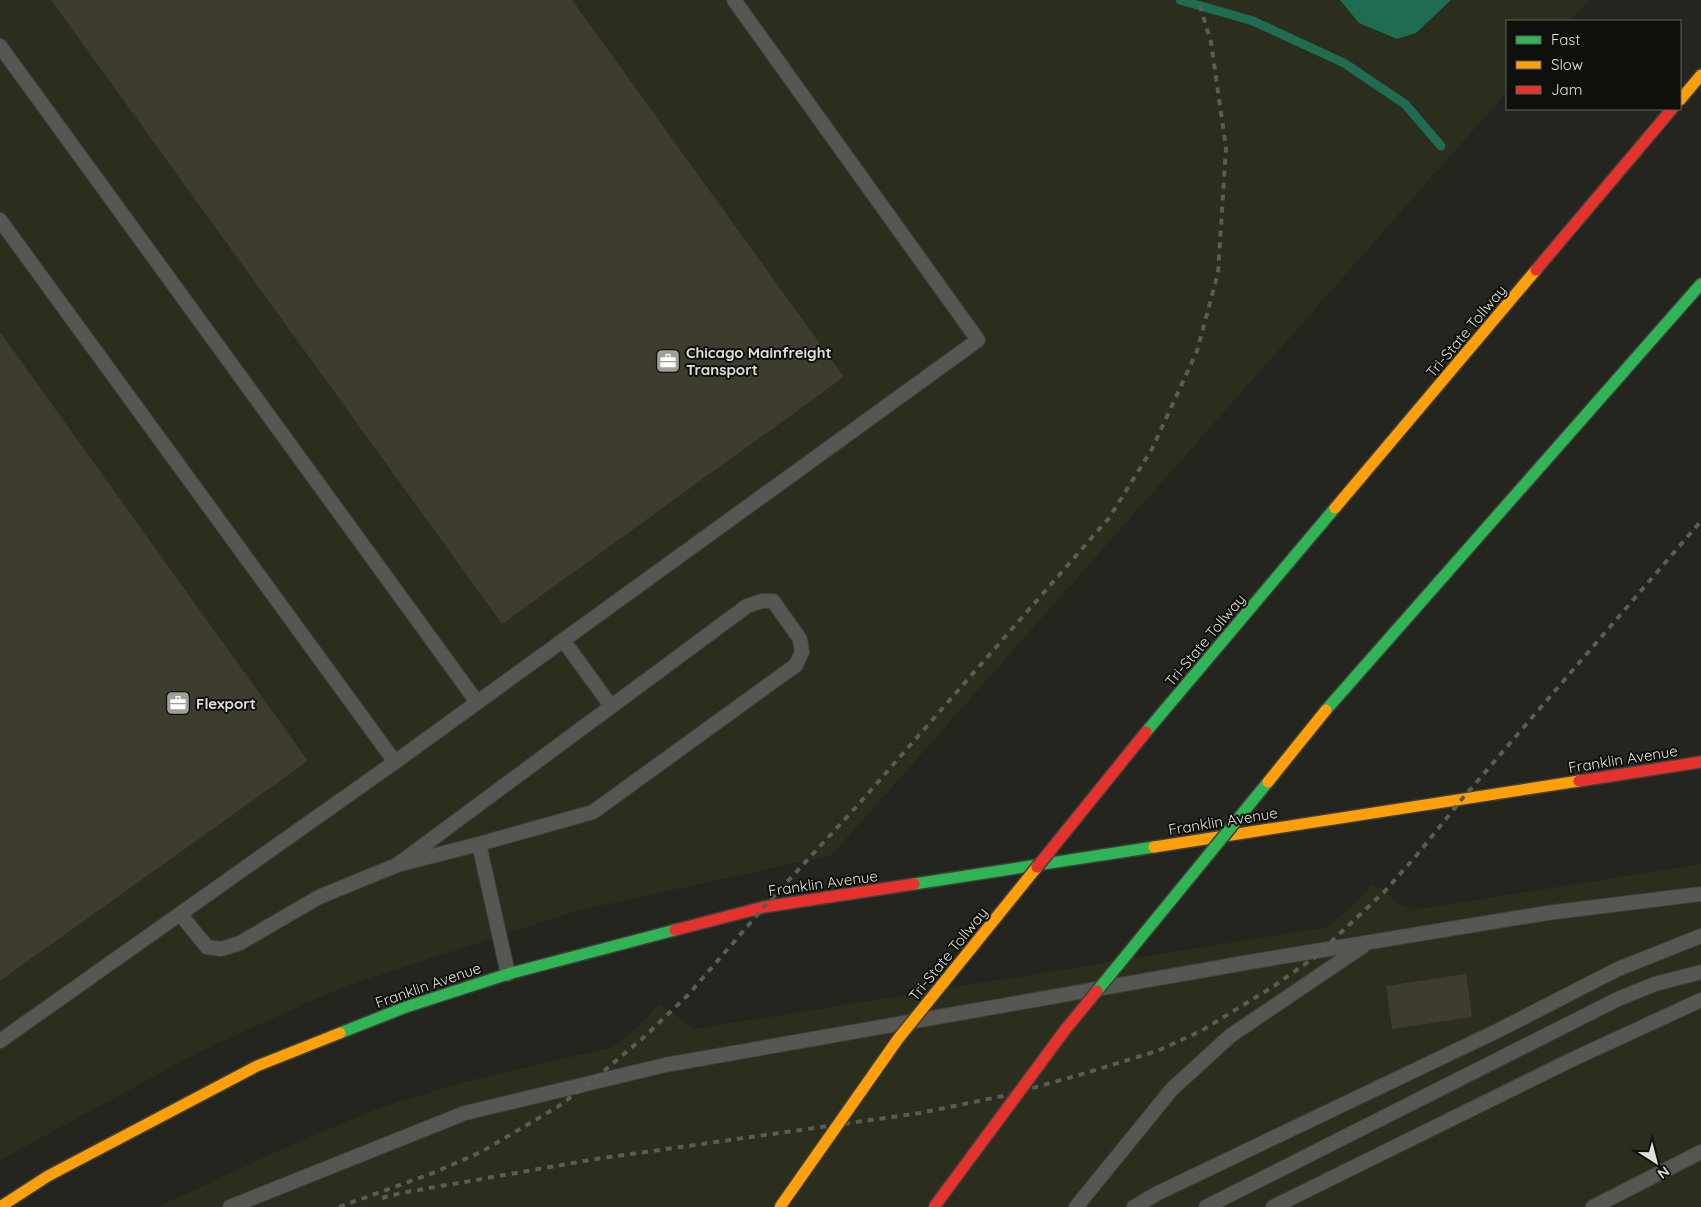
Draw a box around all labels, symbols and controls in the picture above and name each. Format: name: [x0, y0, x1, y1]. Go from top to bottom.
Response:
legend: [1506, 20, 1681, 110]
text: Fast: [1551, 30, 1580, 49]
text: Slow: [1551, 55, 1583, 74]
text: Jam: [1551, 80, 1582, 99]
street label: Tri-State Tollway: [1422, 281, 1510, 381]
place label: Chicago Mainfreight Transport: [686, 343, 832, 379]
office icon: Chicago Mainfreight Transport: [655, 348, 681, 374]
street label: Tri-State Tollway: [1161, 590, 1249, 690]
office icon: Flexport: [165, 690, 191, 716]
place label: Flexport: [196, 694, 256, 713]
street label: Franklin Avenue: [1567, 741, 1679, 777]
street label: Franklin Avenue: [1167, 803, 1279, 839]
street label: Franklin Avenue: [767, 866, 879, 900]
street label: Tri-State Tollway: [904, 903, 992, 1005]
street label: Franklin Avenue: [373, 958, 483, 1012]
north arrow: [1631, 1137, 1681, 1187]
text: N: [1654, 1162, 1673, 1183]

